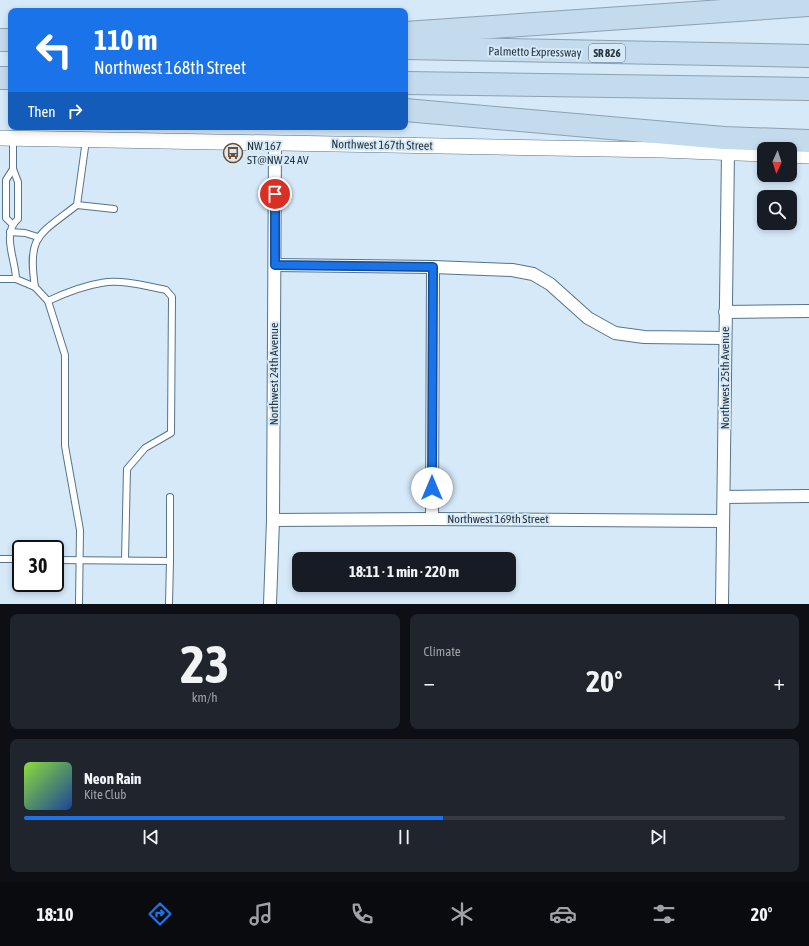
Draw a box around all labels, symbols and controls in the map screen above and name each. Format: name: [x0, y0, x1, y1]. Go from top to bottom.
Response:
icon: left: [28, 24, 80, 76]
text: 110 m: [94, 24, 157, 56]
street label: Palmetto Expressway: [488, 44, 582, 60]
road number: SR 826: [589, 44, 625, 62]
text: Northwest 168th Street: [94, 57, 246, 78]
icon: right: [64, 100, 86, 122]
text: Then: [28, 103, 56, 120]
street label: Northwest 167th Street: [331, 137, 433, 153]
place label: NW 167 ST@NW 24 AV: [247, 139, 309, 167]
bus stop icon: NW 167 ST@NW 24 AV: [222, 142, 244, 164]
north arrow: [757, 142, 797, 182]
map controls: [757, 142, 797, 230]
pin: [258, 177, 292, 211]
icon: arrive: [264, 183, 286, 205]
button: search: [757, 190, 797, 230]
street label: Northwest 24th Avenue: [267, 323, 281, 425]
street label: Northwest 25th Avenue: [718, 327, 732, 429]
position arrow: [411, 467, 453, 509]
street label: Northwest 169th Street: [447, 512, 549, 526]
speed limit sign: 30: [12, 540, 64, 592]
text: 18:11 · 1 min · 220 m: [349, 563, 459, 580]
text: 23: [180, 634, 229, 694]
text: Climate: [424, 644, 461, 659]
text: 20°: [586, 664, 622, 698]
text: −: [424, 669, 435, 695]
text: +: [774, 669, 785, 695]
text: km/h: [192, 690, 218, 705]
text: Neon Rain: [84, 770, 141, 787]
text: Kite Club: [84, 787, 126, 802]
icon: previous: [140, 826, 162, 848]
icon: pause: [393, 826, 415, 848]
icon: next: [647, 826, 669, 848]
icon: directions: [146, 900, 174, 928]
icon: music: [247, 900, 275, 928]
icon: phone: [348, 900, 376, 928]
icon: climate: [448, 900, 476, 928]
icon: car: [549, 900, 577, 928]
icon: filters: [650, 900, 678, 928]
text: 18:10: [36, 904, 73, 925]
text: 20°: [751, 904, 773, 925]

